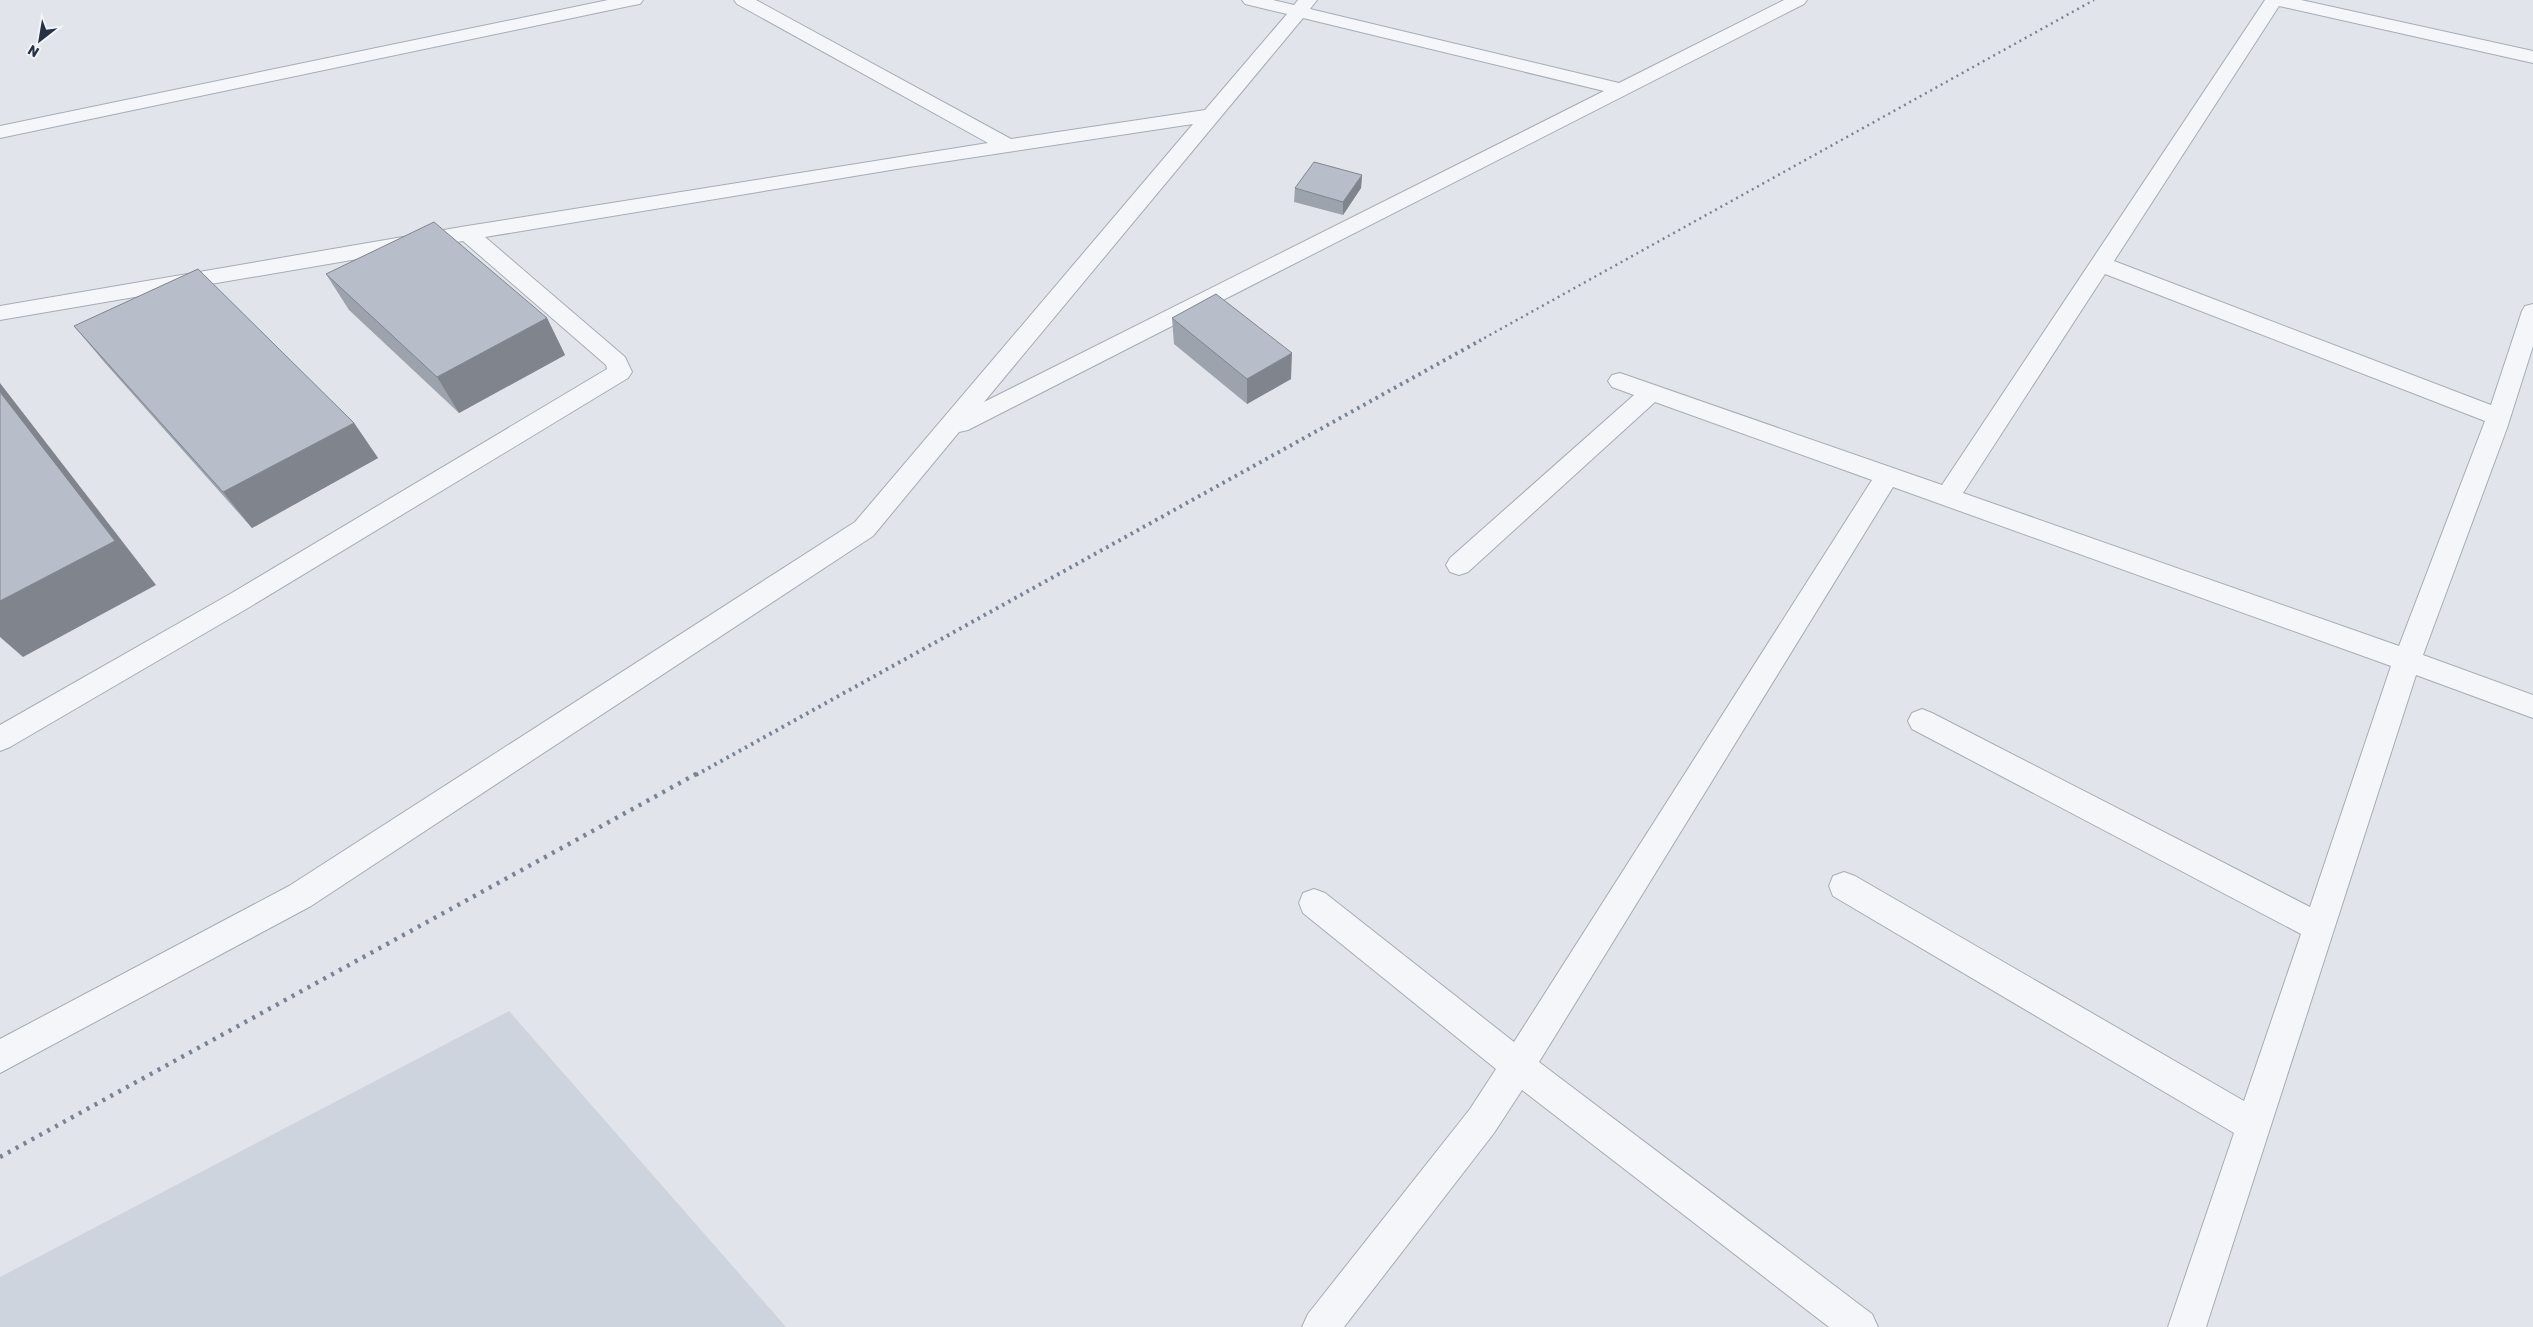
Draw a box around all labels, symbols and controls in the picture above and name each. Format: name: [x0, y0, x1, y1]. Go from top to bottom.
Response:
north arrow: [15, 15, 65, 65]
text: N: [25, 41, 42, 61]

